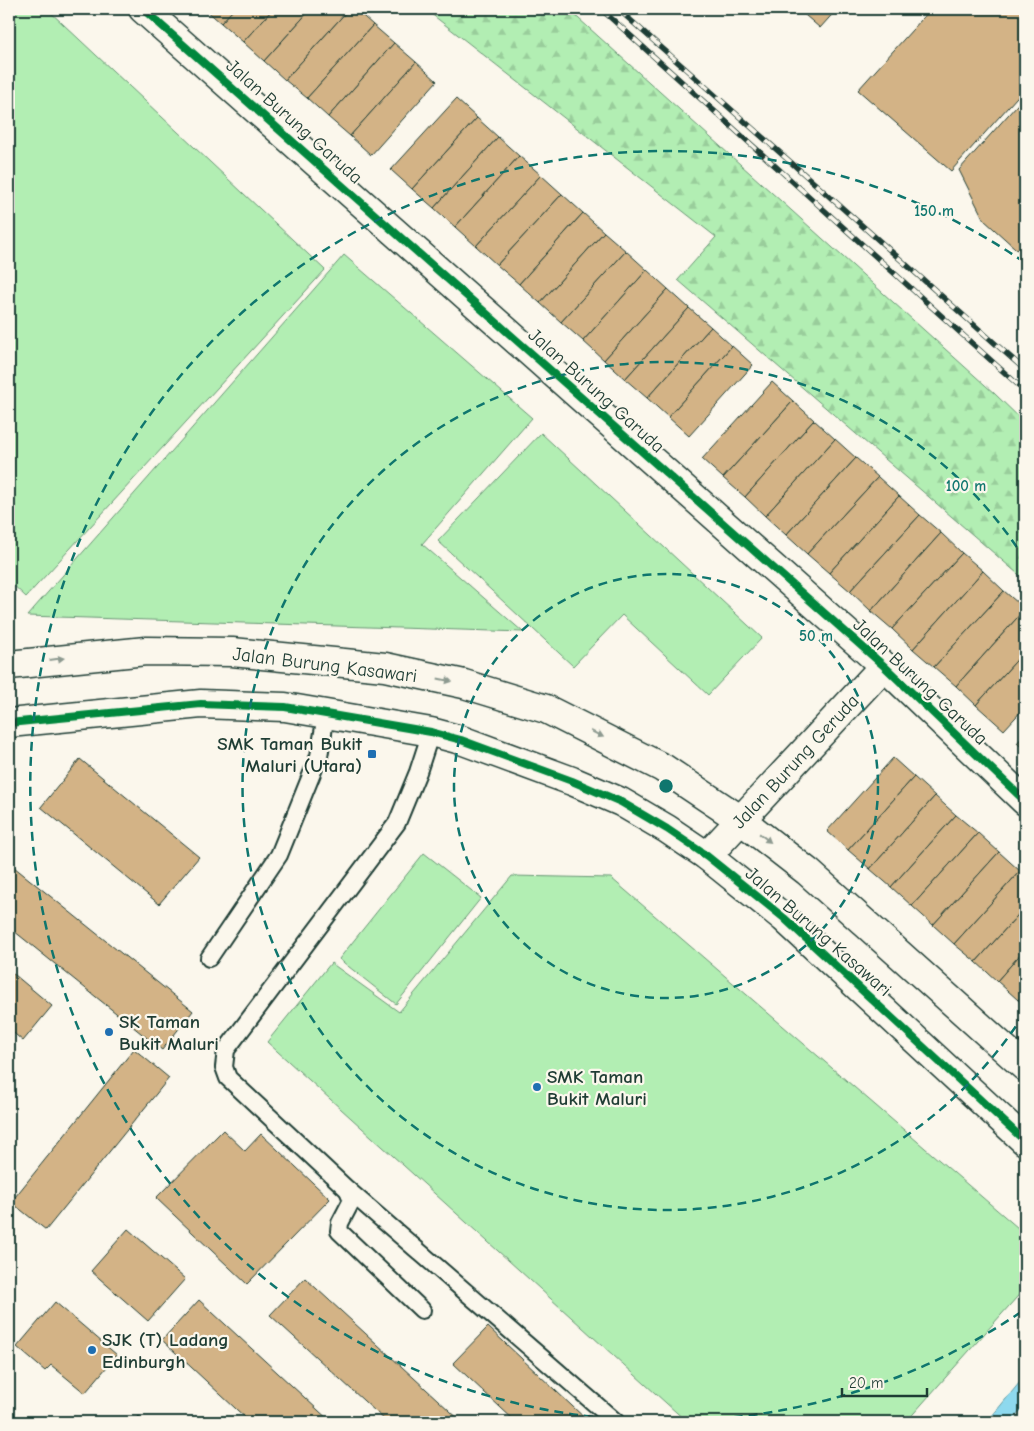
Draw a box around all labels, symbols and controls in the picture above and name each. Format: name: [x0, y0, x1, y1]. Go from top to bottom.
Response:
street label: Jalan Burung Garuda: [222, 55, 367, 189]
text: 150 m: [914, 202, 954, 220]
street label: Jalan Burung Garuda: [524, 324, 669, 458]
text: 100 m: [946, 477, 986, 495]
street label: Jalan Burung Garuda: [849, 614, 992, 750]
text: 50 m: [799, 627, 833, 645]
street label: Jalan Burung Kasawari: [231, 643, 418, 687]
one-way arrow: [49, 655, 65, 663]
one-way arrow: [437, 676, 452, 684]
street label: Jalan Burung Geruda: [728, 690, 864, 833]
one-way arrow: [590, 730, 604, 738]
place label: SMK Taman Bukit Maluri (Utara): [217, 733, 363, 777]
marker: SMK Taman Bukit Maluri (Utara): [366, 748, 378, 760]
centre of rings: [657, 777, 675, 795]
one-way arrow: [758, 833, 771, 844]
street label: Jalan Burung Kasawari: [741, 863, 896, 1001]
place label: SK Taman Bukit Maluri: [119, 1011, 219, 1055]
marker: SK Taman Bukit Maluri: [103, 1026, 115, 1038]
place label: SMK Taman Bukit Maluri: [547, 1066, 647, 1110]
marker: SMK Taman Bukit Maluri: [531, 1081, 543, 1093]
place label: SJK (T) Ladang Edinburgh: [102, 1329, 229, 1373]
marker: SJK (T) Ladang Edinburgh: [86, 1344, 98, 1356]
scale bar: [842, 1366, 926, 1398]
text: 20 m: [849, 1374, 883, 1392]

